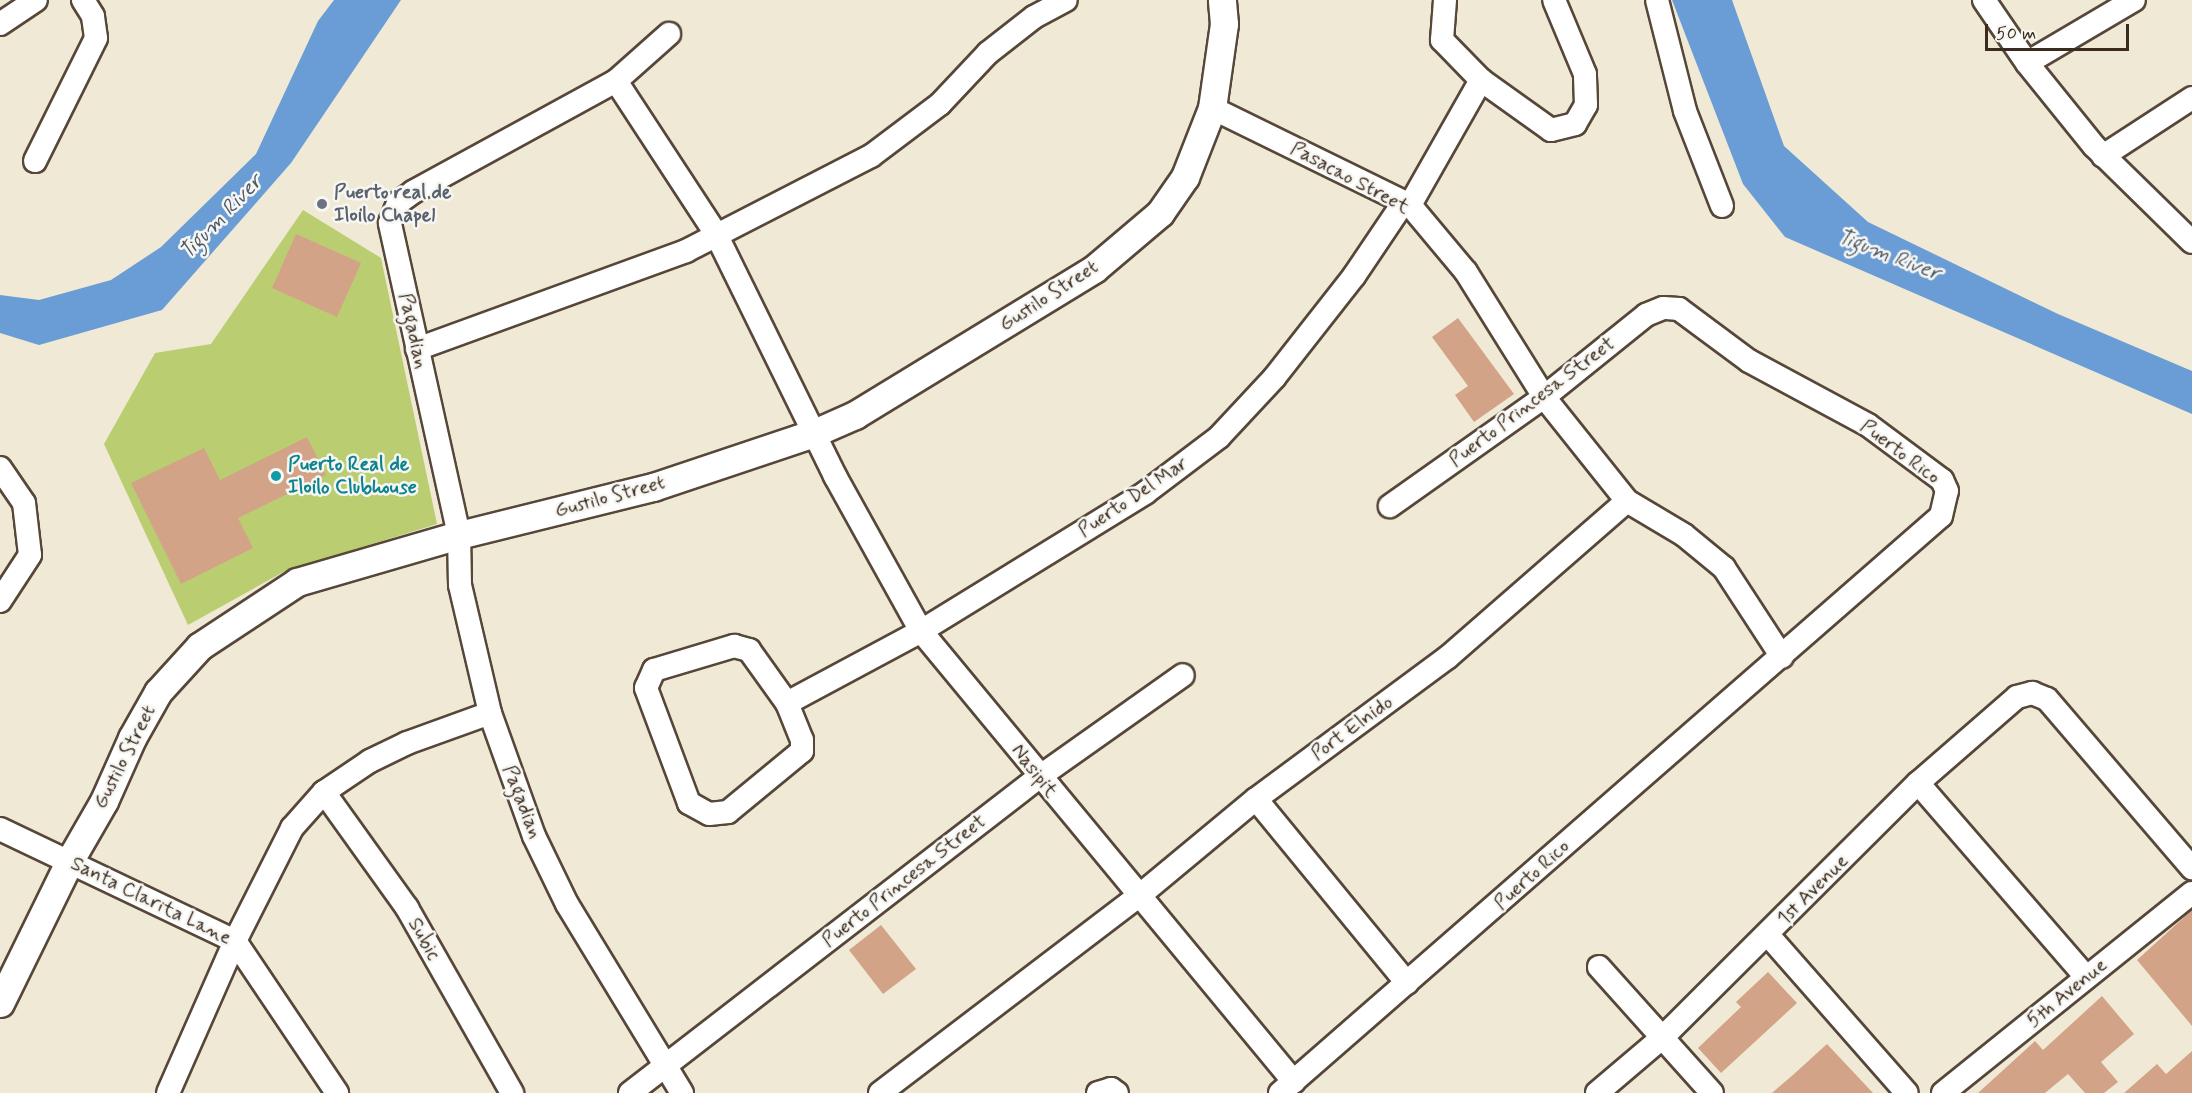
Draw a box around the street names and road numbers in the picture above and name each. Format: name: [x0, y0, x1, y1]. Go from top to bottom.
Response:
street label: Pasacao Street: [1286, 137, 1414, 219]
street label: Gustilo Street: [994, 254, 1104, 338]
street label: Pagadian: [393, 291, 433, 371]
street label: Puerto Princesa Street: [1445, 332, 1619, 472]
street label: Puerto Rico: [1855, 414, 1945, 490]
street label: Puerto Del Mar: [1073, 451, 1193, 543]
street label: Gustilo Street: [551, 470, 669, 524]
street label: Port Elnido: [1308, 691, 1396, 765]
street label: Gustilo Street: [88, 700, 162, 814]
street label: Nasipit: [1005, 740, 1063, 802]
street label: Pagadian: [497, 762, 547, 842]
street label: Puerto Princesa Street: [818, 810, 990, 952]
street label: Puerto Rico: [1489, 835, 1575, 915]
street label: 1st Avenue: [1772, 849, 1854, 931]
street label: Santa Clarita Lane: [69, 853, 233, 949]
street label: Subic: [402, 914, 446, 964]
street label: 5th Avenue: [2022, 953, 2112, 1033]

